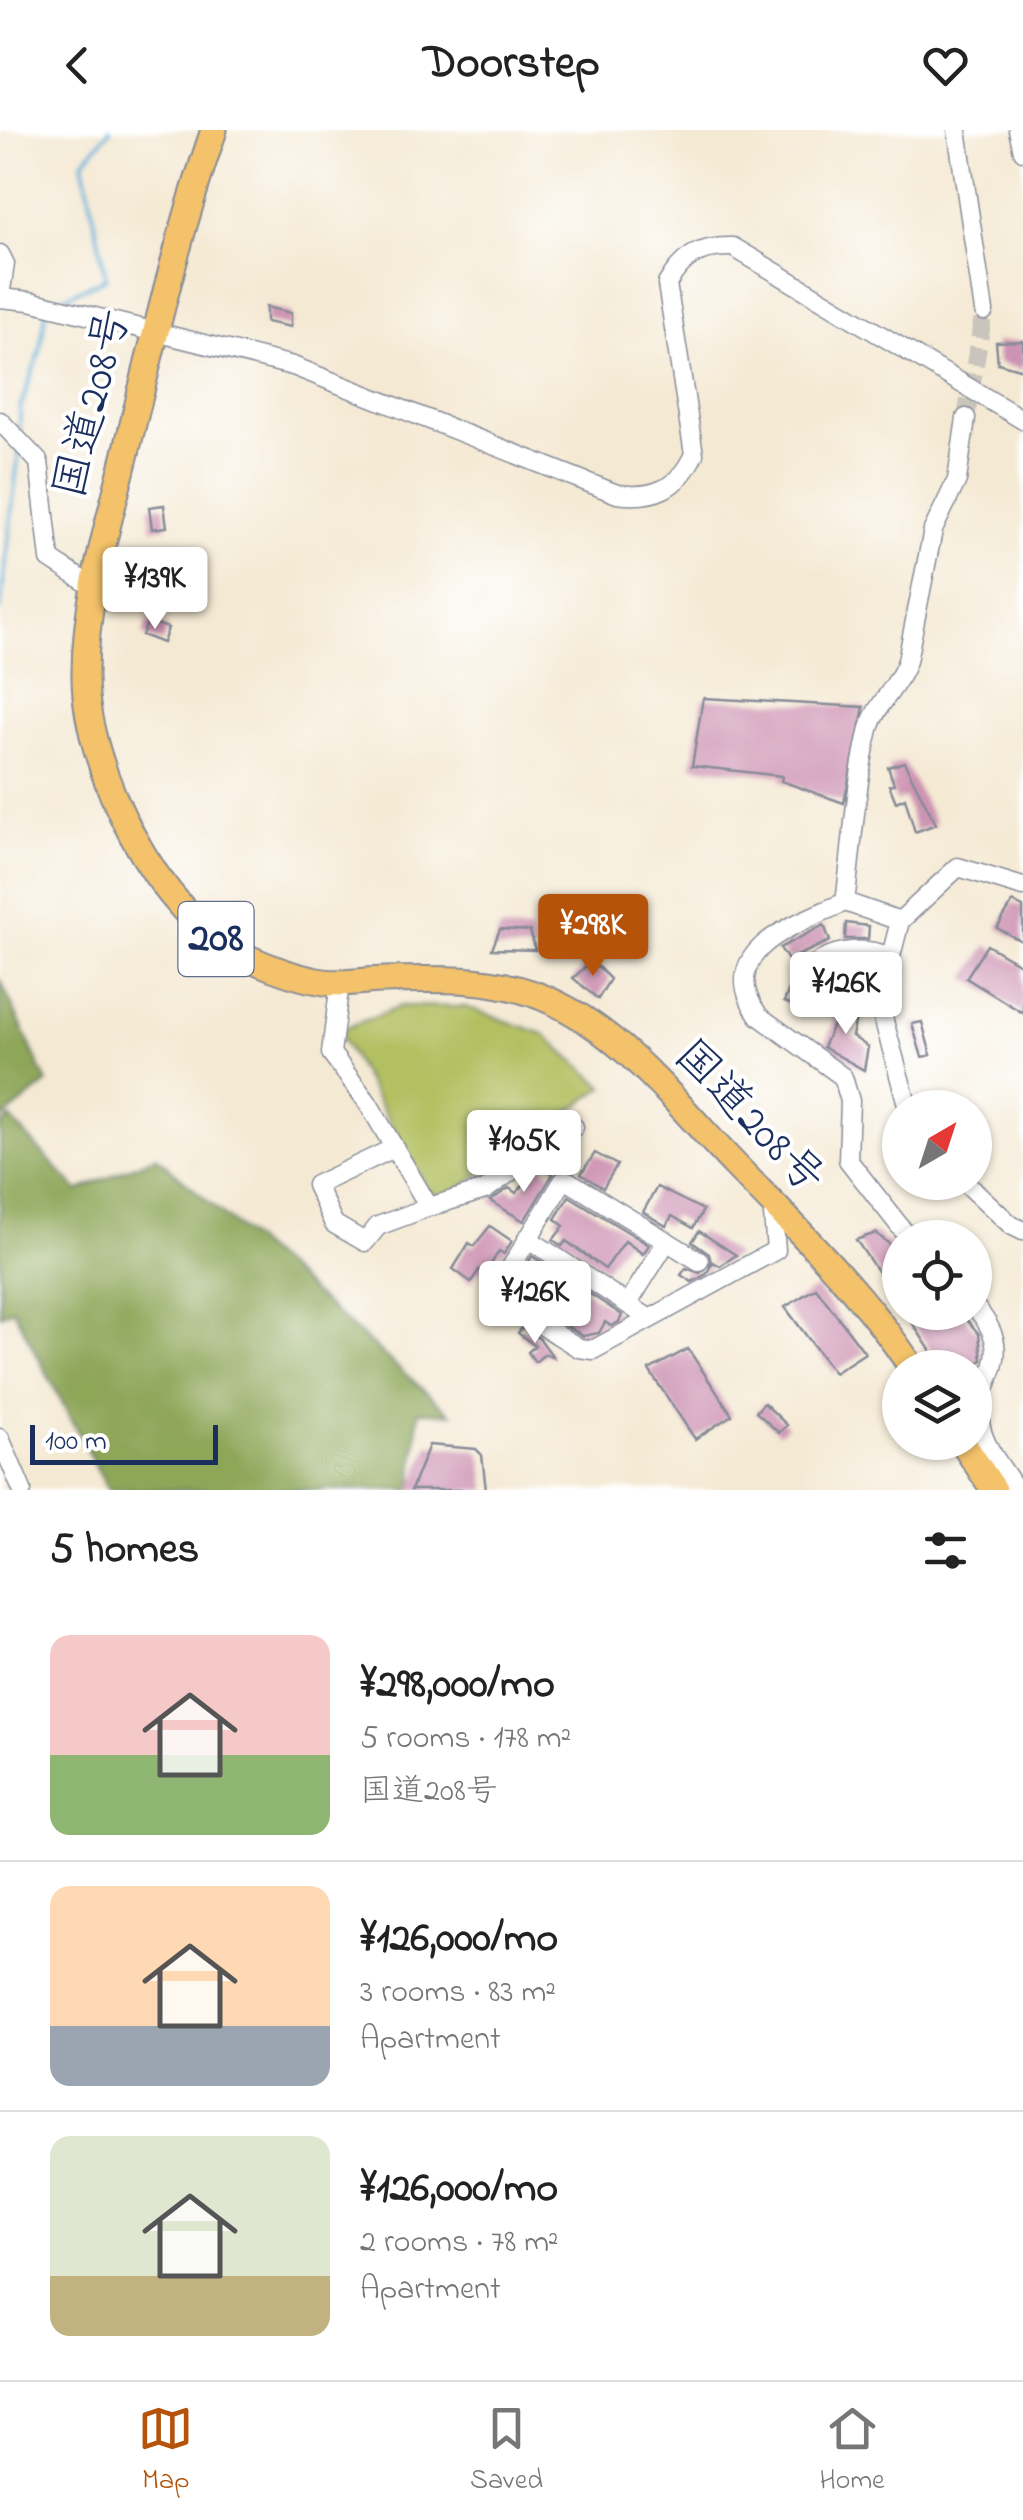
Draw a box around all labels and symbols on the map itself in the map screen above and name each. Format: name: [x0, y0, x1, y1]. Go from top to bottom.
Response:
street label: 国道208号: [39, 302, 149, 506]
pin: ¥139K: [85, 547, 225, 632]
pin: ¥298K: [523, 894, 663, 979]
road number: 208: [178, 902, 254, 976]
pin: ¥126K: [776, 952, 916, 1037]
street label: 国道208号: [657, 1025, 839, 1211]
north arrow: [882, 1090, 992, 1200]
pin: ¥105K: [454, 1110, 594, 1195]
pin: ¥126K: [465, 1261, 605, 1346]
scale bar: [30, 1420, 218, 1464]

